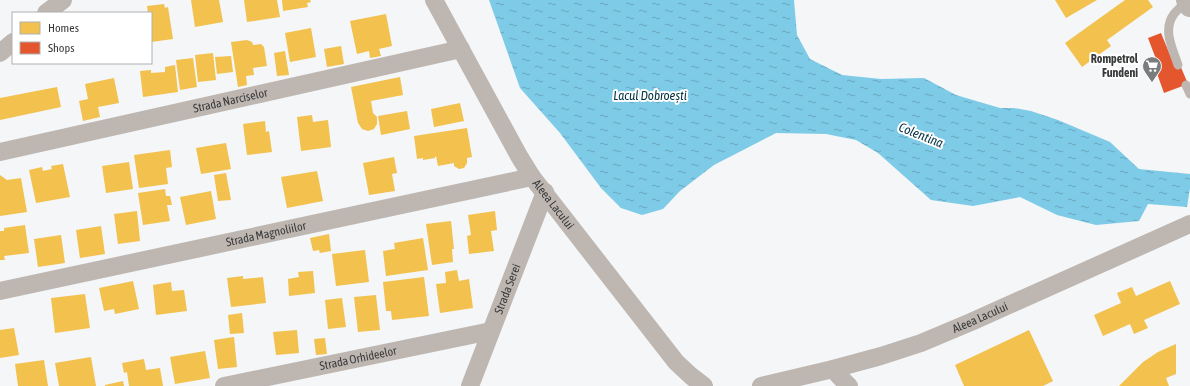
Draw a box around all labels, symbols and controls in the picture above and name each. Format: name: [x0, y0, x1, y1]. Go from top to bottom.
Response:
legend: [12, 12, 152, 64]
text: Homes: [48, 21, 79, 35]
text: Shops: [48, 41, 74, 55]
place label: Rompetrol Fundeni: [1091, 52, 1139, 80]
supermarket icon: Rompetrol Fundeni: [1141, 55, 1163, 83]
street label: Strada Narciselor: [192, 85, 269, 116]
water label: Lacul Dobroești: [613, 88, 687, 103]
water label: Colentina: [897, 119, 945, 151]
street label: Aleea Lacului: [530, 177, 577, 232]
street label: Strada Magnoliilor: [225, 219, 308, 249]
street label: Strada Serei: [491, 262, 524, 316]
street label: Aleea Lacului: [950, 299, 1010, 336]
street label: Strada Orhideelor: [318, 344, 398, 373]

